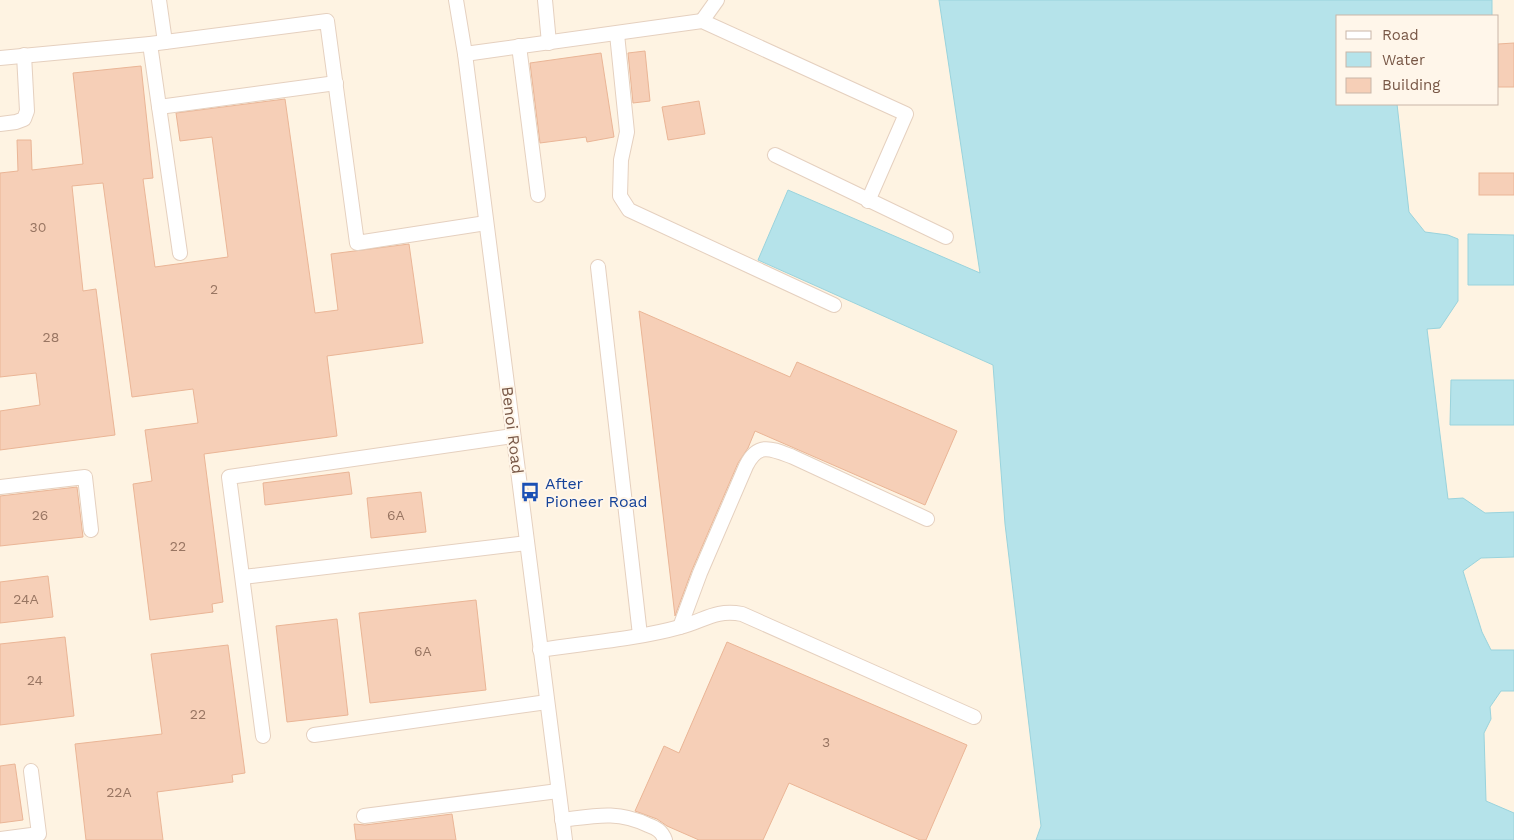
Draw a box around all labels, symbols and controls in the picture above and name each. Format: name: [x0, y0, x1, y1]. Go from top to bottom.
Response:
legend: [1336, 15, 1499, 105]
text: Road: [1382, 26, 1419, 44]
text: Water: [1382, 51, 1425, 69]
text: Building: [1382, 76, 1440, 94]
house number: 30: [30, 219, 46, 235]
house number: 2: [210, 281, 218, 297]
house number: 28: [43, 329, 59, 345]
street label: Benoi Road: [498, 385, 527, 475]
place label: After Pioneer Road: [545, 474, 648, 511]
bus stop icon: After Pioneer Road: [519, 481, 541, 503]
house number: 26: [32, 507, 48, 523]
house number: 6A: [387, 507, 405, 523]
house number: 22: [170, 538, 186, 554]
house number: 24A: [13, 591, 39, 607]
house number: 6A: [414, 643, 432, 659]
house number: 24: [27, 672, 43, 688]
house number: 22: [190, 706, 206, 722]
house number: 3: [822, 734, 830, 750]
house number: 22A: [106, 784, 132, 800]

